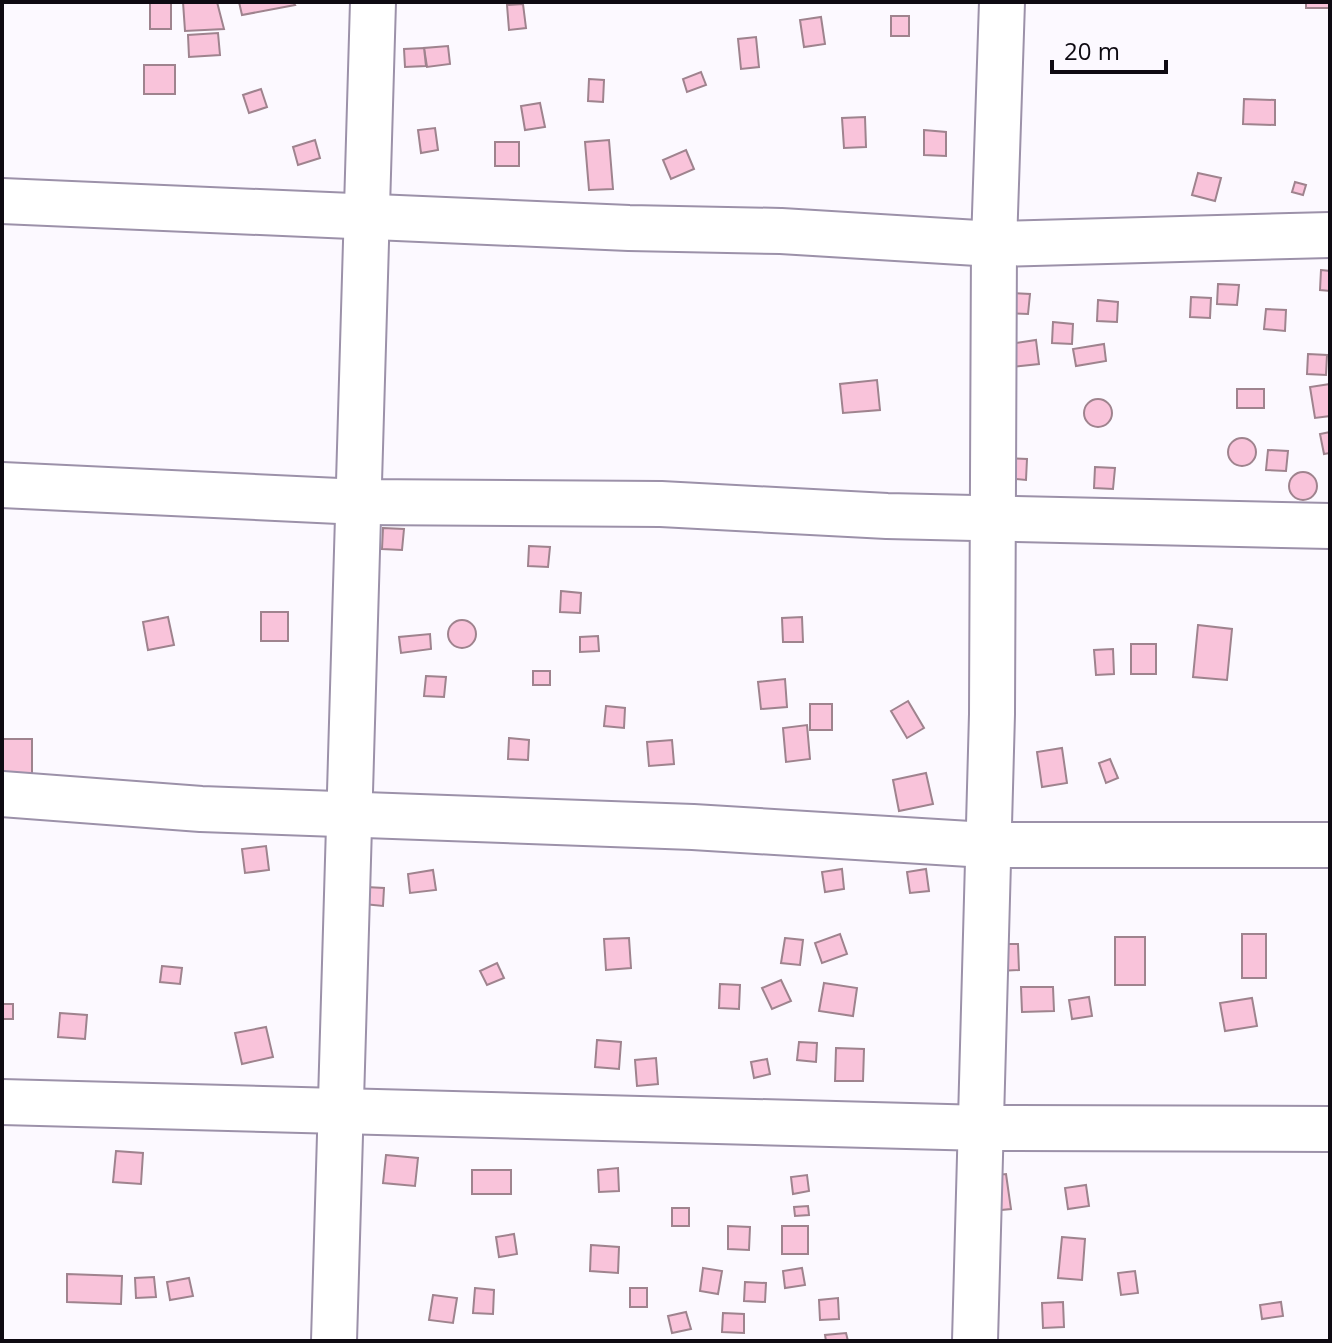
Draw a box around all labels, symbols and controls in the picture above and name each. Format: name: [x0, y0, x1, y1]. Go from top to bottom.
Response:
scale bar: [1052, 24, 1166, 74]
text: 20 m: [1064, 34, 1120, 67]

